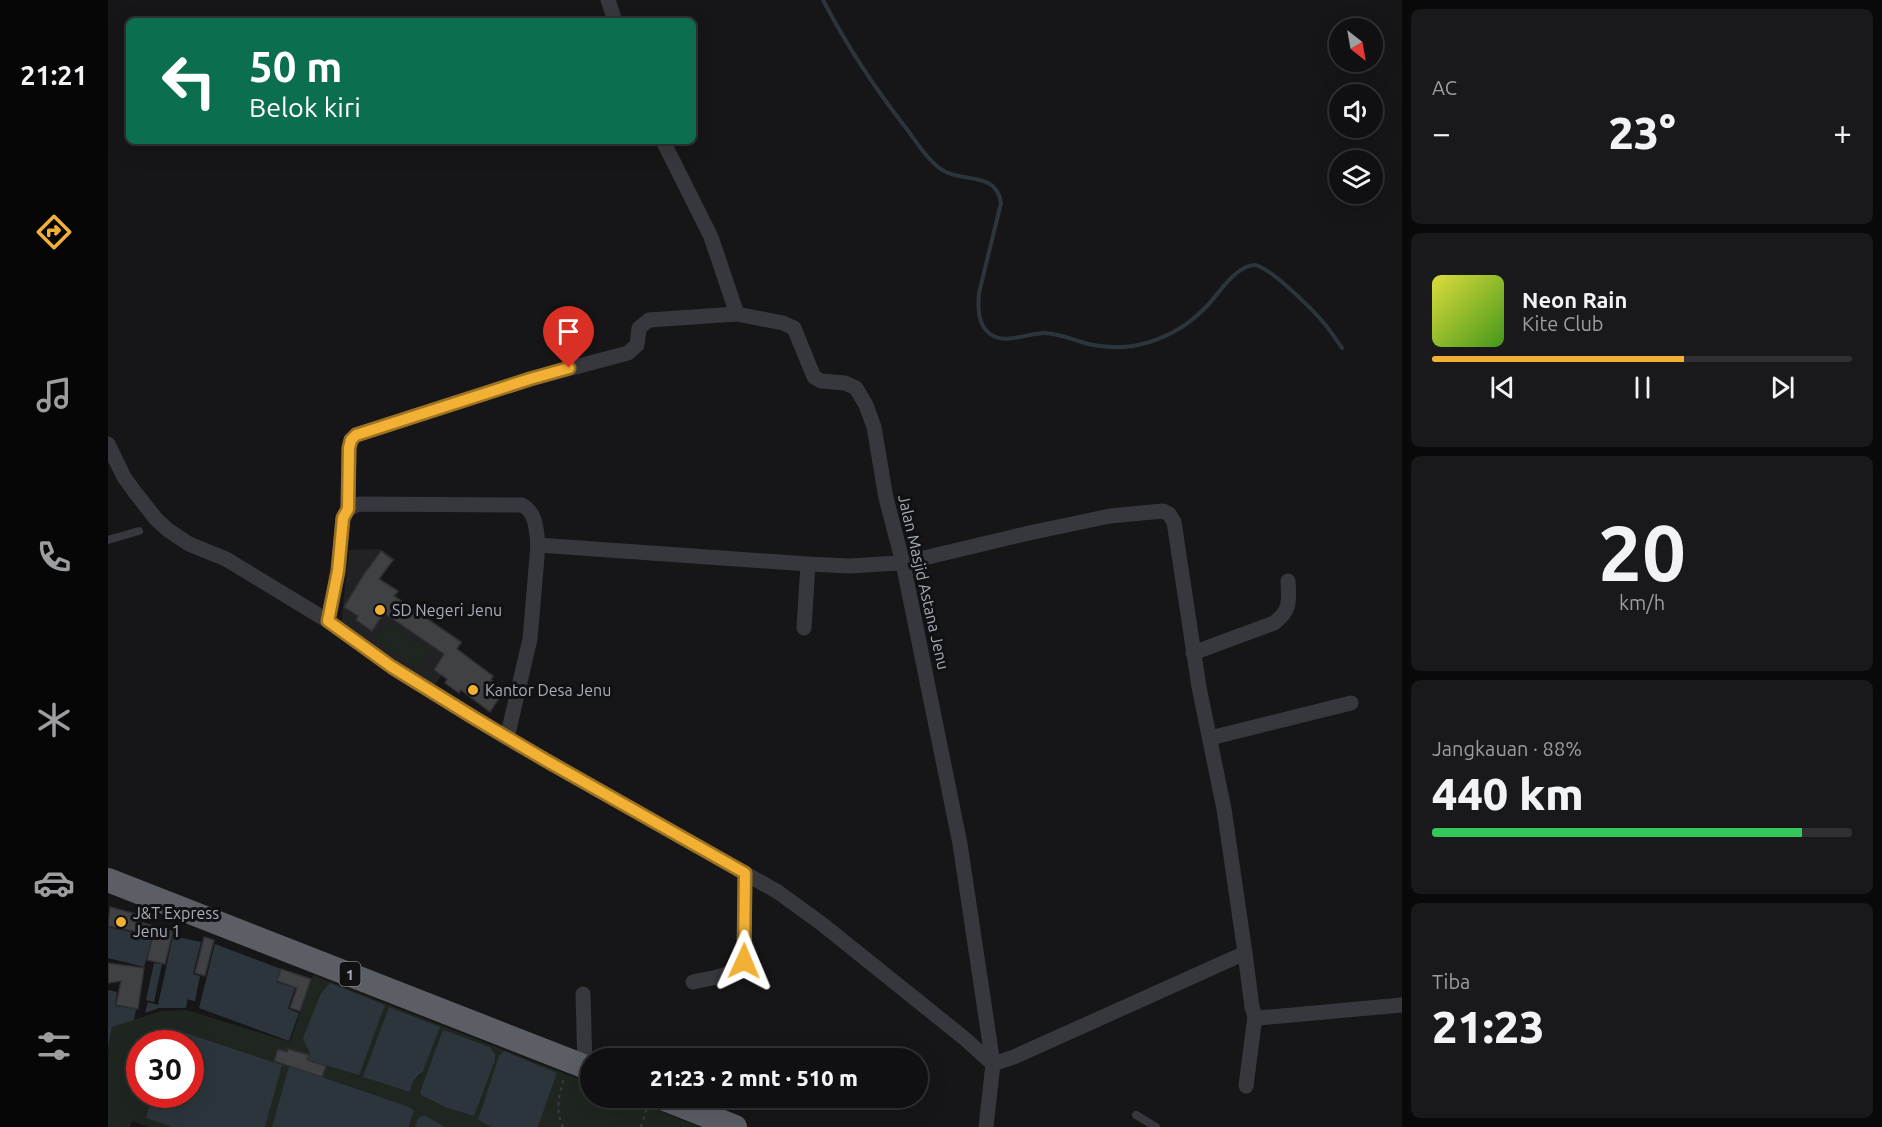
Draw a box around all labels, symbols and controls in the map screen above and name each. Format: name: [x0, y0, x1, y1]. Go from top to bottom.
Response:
north arrow: [1329, 18, 1383, 72]
map controls: [1329, 18, 1383, 204]
icon: left: [150, 42, 228, 120]
text: 50 m: [249, 43, 343, 90]
text: 21:21: [20, 60, 88, 90]
text: AC: [1432, 76, 1457, 99]
button: sound: [1329, 84, 1383, 138]
text: Belok kiri: [249, 92, 361, 122]
text: 23°: [1608, 107, 1676, 158]
text: −: [1432, 114, 1451, 151]
text: +: [1833, 114, 1852, 151]
button: layers: [1329, 150, 1383, 204]
icon: directions: [33, 211, 75, 253]
text: Neon Rain: [1522, 287, 1627, 312]
pin: [543, 306, 594, 368]
text: Kite Club: [1522, 312, 1604, 335]
icon: arrive: [552, 315, 585, 348]
icon: previous: [1486, 371, 1519, 404]
icon: pause: [1626, 371, 1659, 404]
icon: next: [1766, 371, 1799, 404]
icon: music: [33, 374, 75, 416]
street label: Jalan Masjid Astana Jenu: [895, 493, 953, 671]
text: 20: [1598, 508, 1686, 596]
icon: phone: [33, 536, 75, 578]
text: km/h: [1619, 591, 1665, 614]
place label: SD Negeri Jenu: [392, 601, 502, 619]
marker: SD Negeri Jenu: [373, 603, 387, 617]
place label: Kantor Desa Jenu: [485, 681, 611, 699]
marker: Kantor Desa Jenu: [466, 683, 480, 697]
icon: climate: [33, 699, 75, 741]
text: Jangkauan · 88%: [1432, 737, 1582, 760]
text: 440 km: [1432, 768, 1584, 819]
icon: car: [33, 862, 75, 904]
place label: J&T Express Jenu 1: [133, 904, 219, 940]
marker: J&T Express Jenu 1: [114, 915, 128, 929]
position arrow: [712, 929, 776, 993]
road number: 1: [340, 962, 360, 986]
text: Tiba: [1432, 970, 1470, 993]
text: 21:23: [1432, 1001, 1545, 1052]
icon: filters: [33, 1025, 75, 1067]
speed limit sign: 30: [126, 1030, 204, 1108]
text: 21:23 · 2 mnt · 510 m: [650, 1065, 858, 1090]

